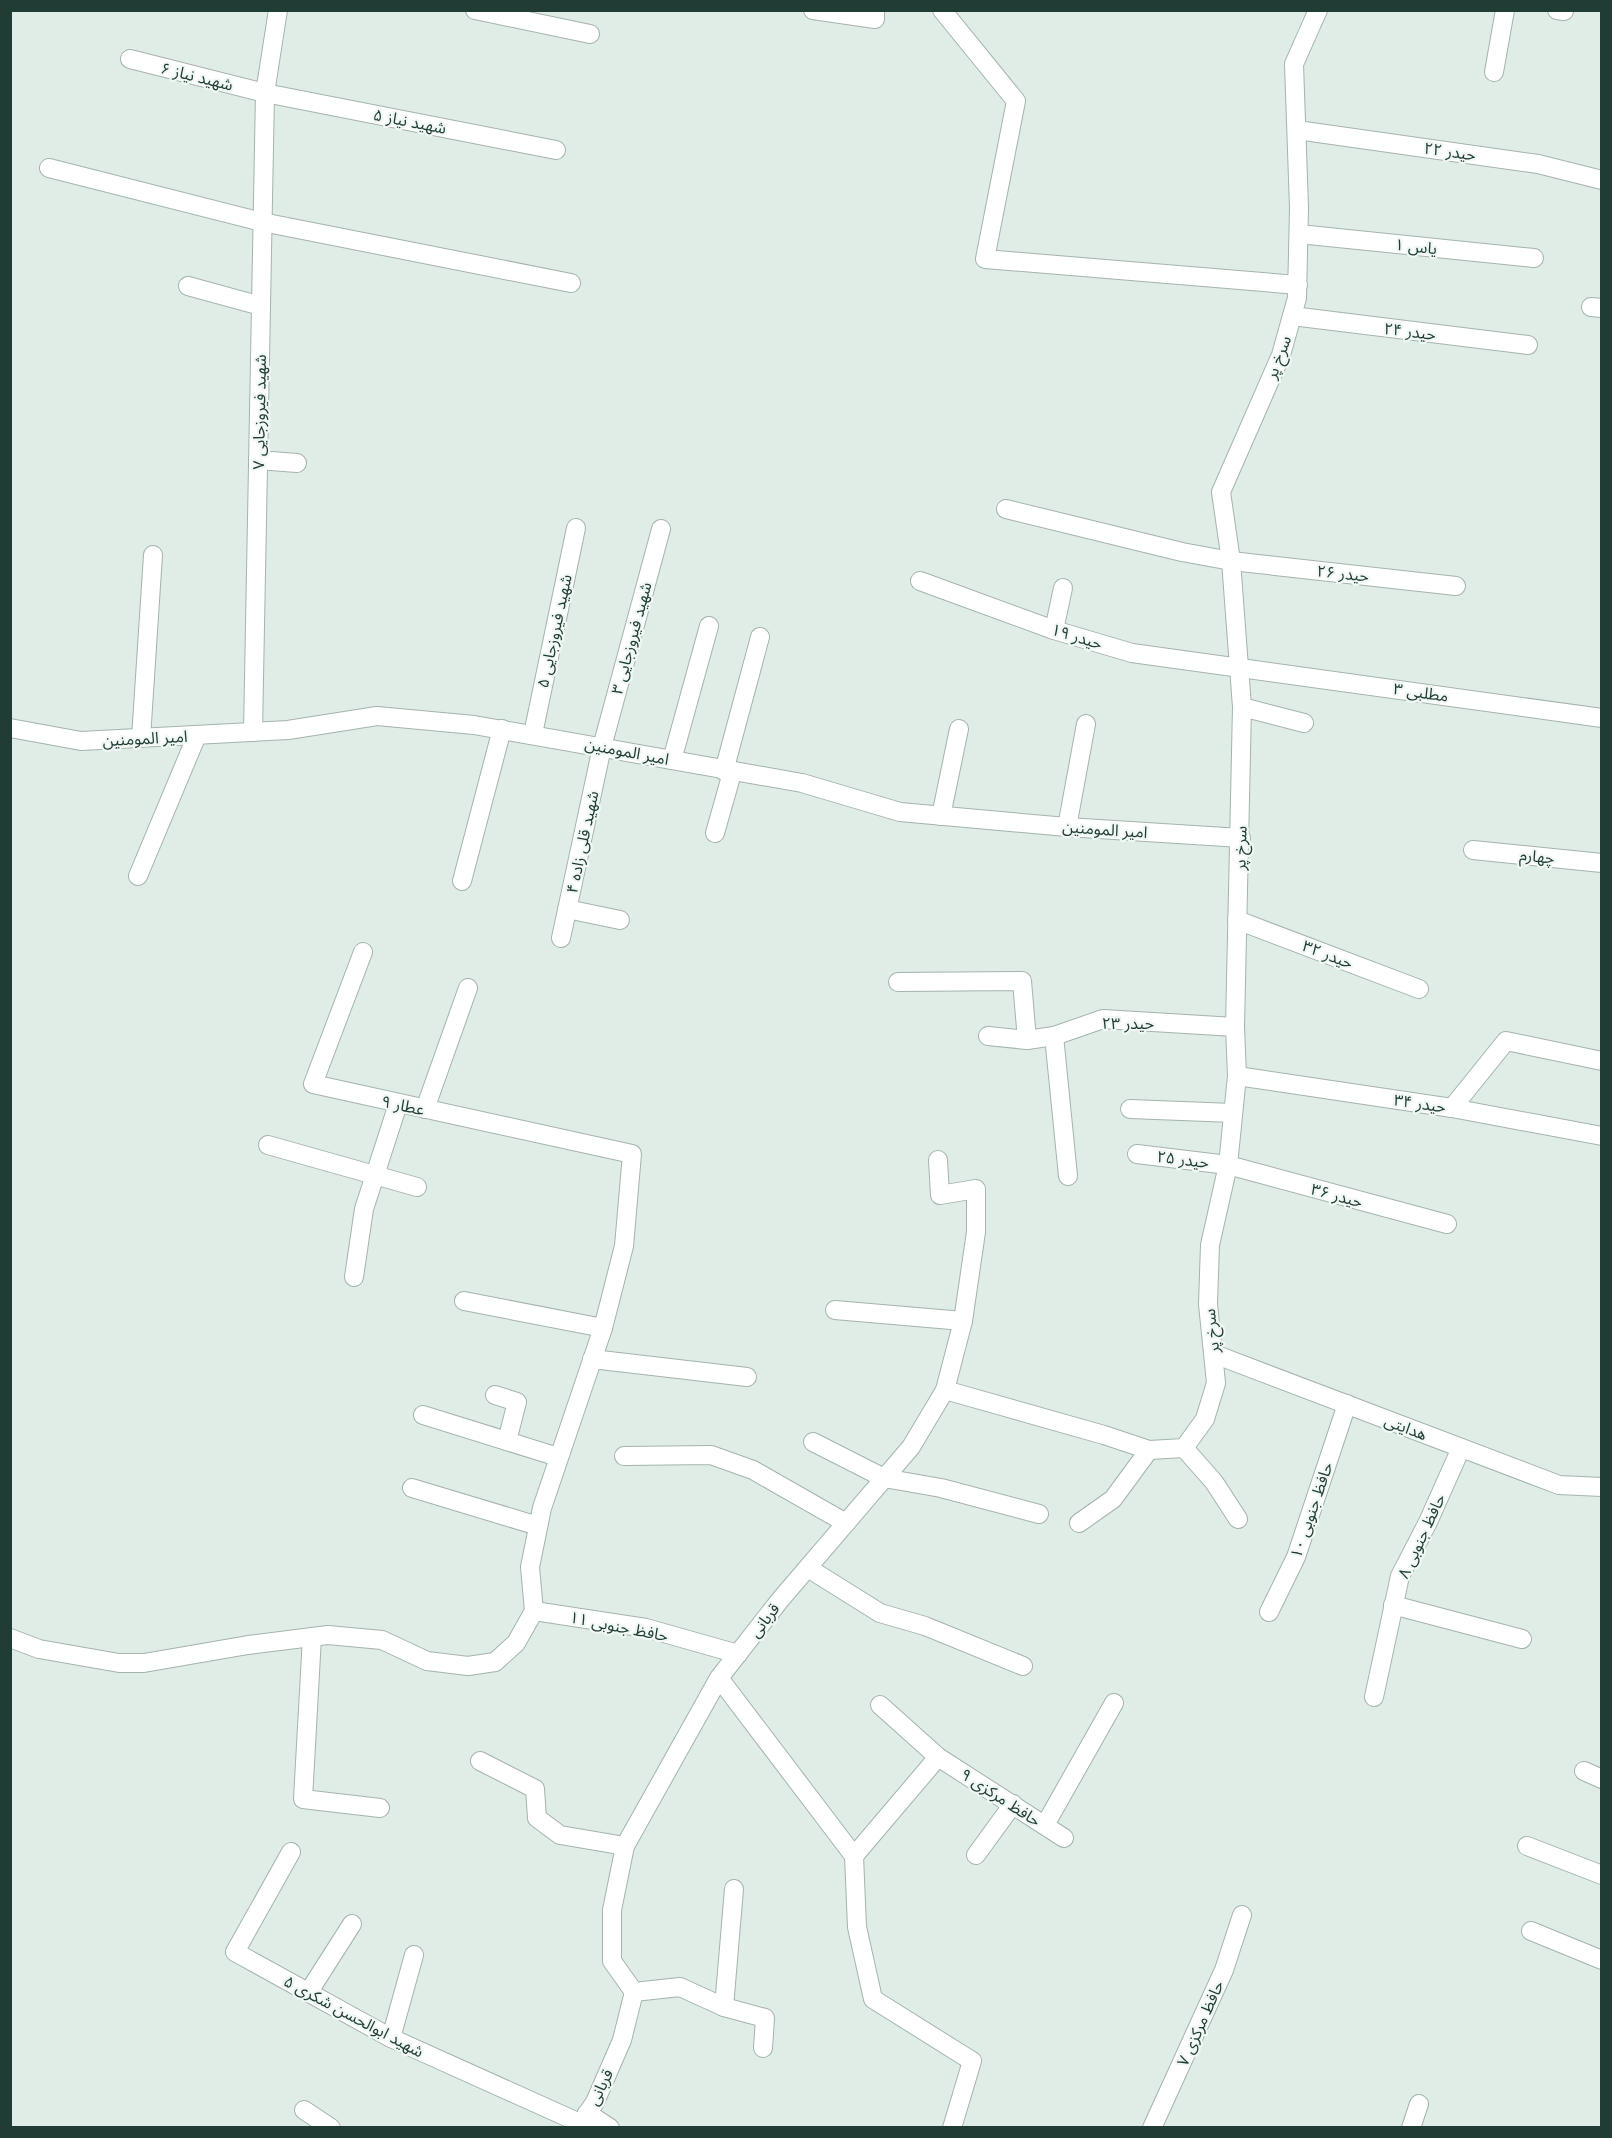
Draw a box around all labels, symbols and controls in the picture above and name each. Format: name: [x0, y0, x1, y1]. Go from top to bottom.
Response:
street label: شهید نیاز ۶: [159, 57, 235, 95]
street label: شهید نیاز ۵: [372, 104, 448, 138]
street label: حیدر ۲۲: [1423, 137, 1477, 165]
street label: یاس ۱: [1394, 234, 1438, 258]
street label: حیدر ۲۴: [1383, 318, 1437, 344]
street label: سرخ پر: [1260, 333, 1298, 383]
street label: شهید فیروزجایی ۷: [248, 354, 270, 470]
street label: حیدر ۲۶: [1316, 560, 1370, 586]
street label: شهید فیروزجایی ۵: [532, 572, 576, 690]
street label: شهید فیروزجایی ۳: [606, 580, 656, 696]
street label: حیدر ۱۹: [1049, 619, 1105, 653]
street label: مطلبی ۳: [1392, 678, 1450, 706]
street label: امیر المومنین: [102, 726, 188, 750]
street label: امیر المومنین: [583, 733, 671, 769]
street label: شهید قلی زاده ۴: [561, 789, 603, 895]
street label: امیر المومنین: [1062, 816, 1148, 842]
street label: سرخ پر: [1229, 825, 1254, 872]
street label: چهارم: [1518, 844, 1556, 871]
street label: حیدر ۳۲: [1300, 935, 1356, 973]
street label: حیدر ۲۳: [1102, 1013, 1154, 1033]
street label: حیدر ۳۴: [1393, 1089, 1447, 1117]
street label: عطار ۹: [380, 1091, 426, 1119]
street label: حیدر ۲۵: [1156, 1146, 1210, 1172]
street label: حیدر ۳۶: [1309, 1179, 1365, 1211]
street label: سرخ پر: [1199, 1307, 1226, 1355]
street label: هدایتی: [1382, 1410, 1430, 1444]
street label: حافظ جنوبی ۱۰: [1285, 1459, 1337, 1561]
street label: حافظ جنوبی ۸: [1393, 1491, 1449, 1581]
street label: قربانی: [744, 1599, 784, 1641]
street label: حافظ جنوبی ۱۱: [568, 1607, 670, 1645]
street label: حافظ مرکزی ۹: [957, 1764, 1045, 1830]
street label: شهید ابوالحسن شکری ۵: [281, 1971, 427, 2061]
street label: حافظ مرکزی ۷: [1172, 1977, 1228, 2069]
street label: قربانی: [583, 2066, 617, 2108]

